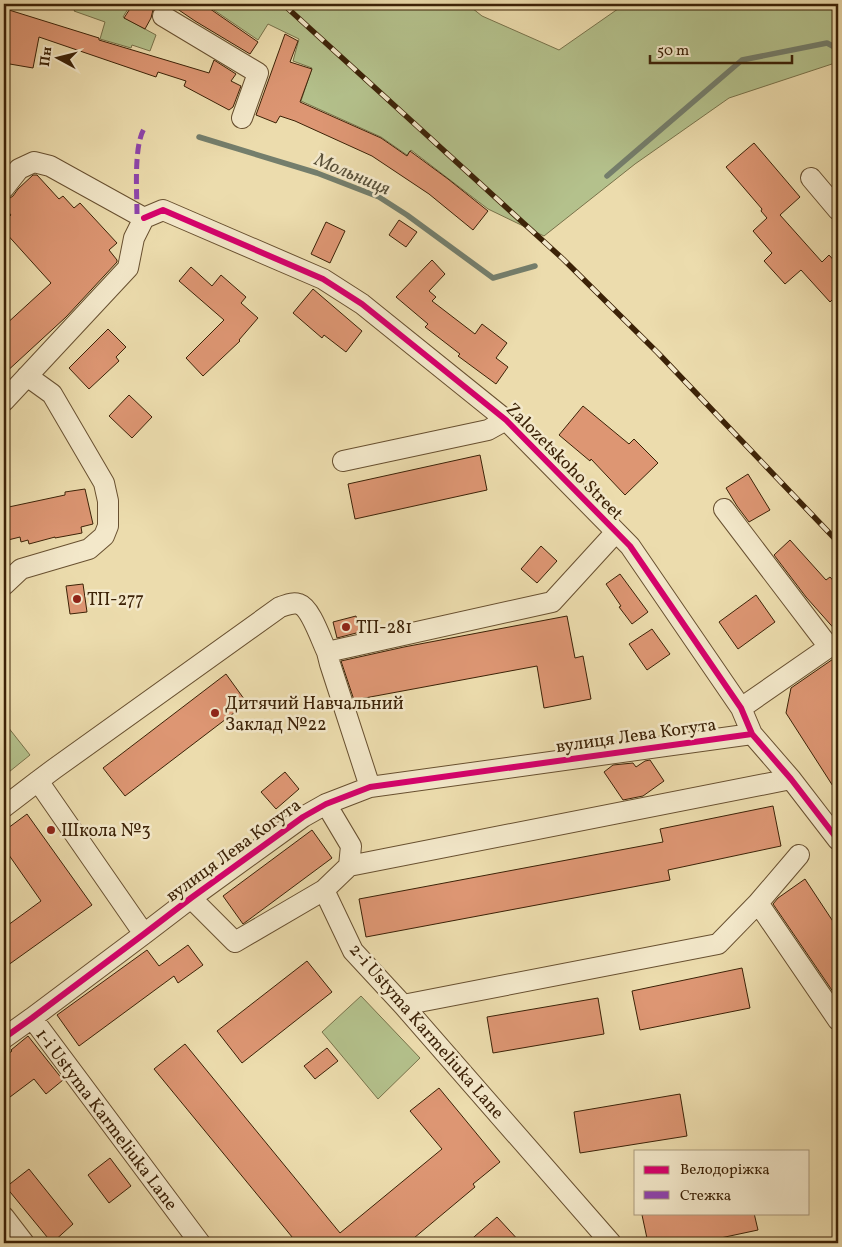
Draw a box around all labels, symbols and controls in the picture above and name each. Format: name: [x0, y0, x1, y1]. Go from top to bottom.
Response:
north arrow: [32, 32, 82, 82]
scale bar: [650, 32, 792, 64]
text: 50 m: [657, 41, 689, 62]
text: Пн: [36, 46, 57, 68]
water label: Мольниця: [309, 147, 394, 203]
street label: Zalozetskoho Street: [500, 398, 628, 526]
place label: ТП-277: [87, 588, 144, 613]
marker: ТП-277: [71, 593, 83, 605]
place label: ТП-281: [356, 616, 412, 641]
marker: ТП-281: [340, 621, 352, 633]
place label: Дитячий Навчальний Заклад №22: [225, 692, 404, 738]
marker: Дитячий Навчальний Заклад №22: [209, 707, 221, 719]
street label: вулиця Лева Когута: [554, 713, 718, 760]
street label: вулиця Лева Когута: [161, 794, 307, 909]
place label: Школа №3: [61, 819, 151, 844]
marker: Школа №3: [45, 824, 57, 836]
street label: 2-i Ustyma Karmeliuka Lane: [342, 939, 509, 1125]
street label: 1-i Ustyma Karmeliuka Lane: [29, 1024, 183, 1216]
legend: [634, 1150, 810, 1214]
text: Велодоріжка: [680, 1160, 770, 1181]
text: Стежка: [680, 1186, 731, 1207]

